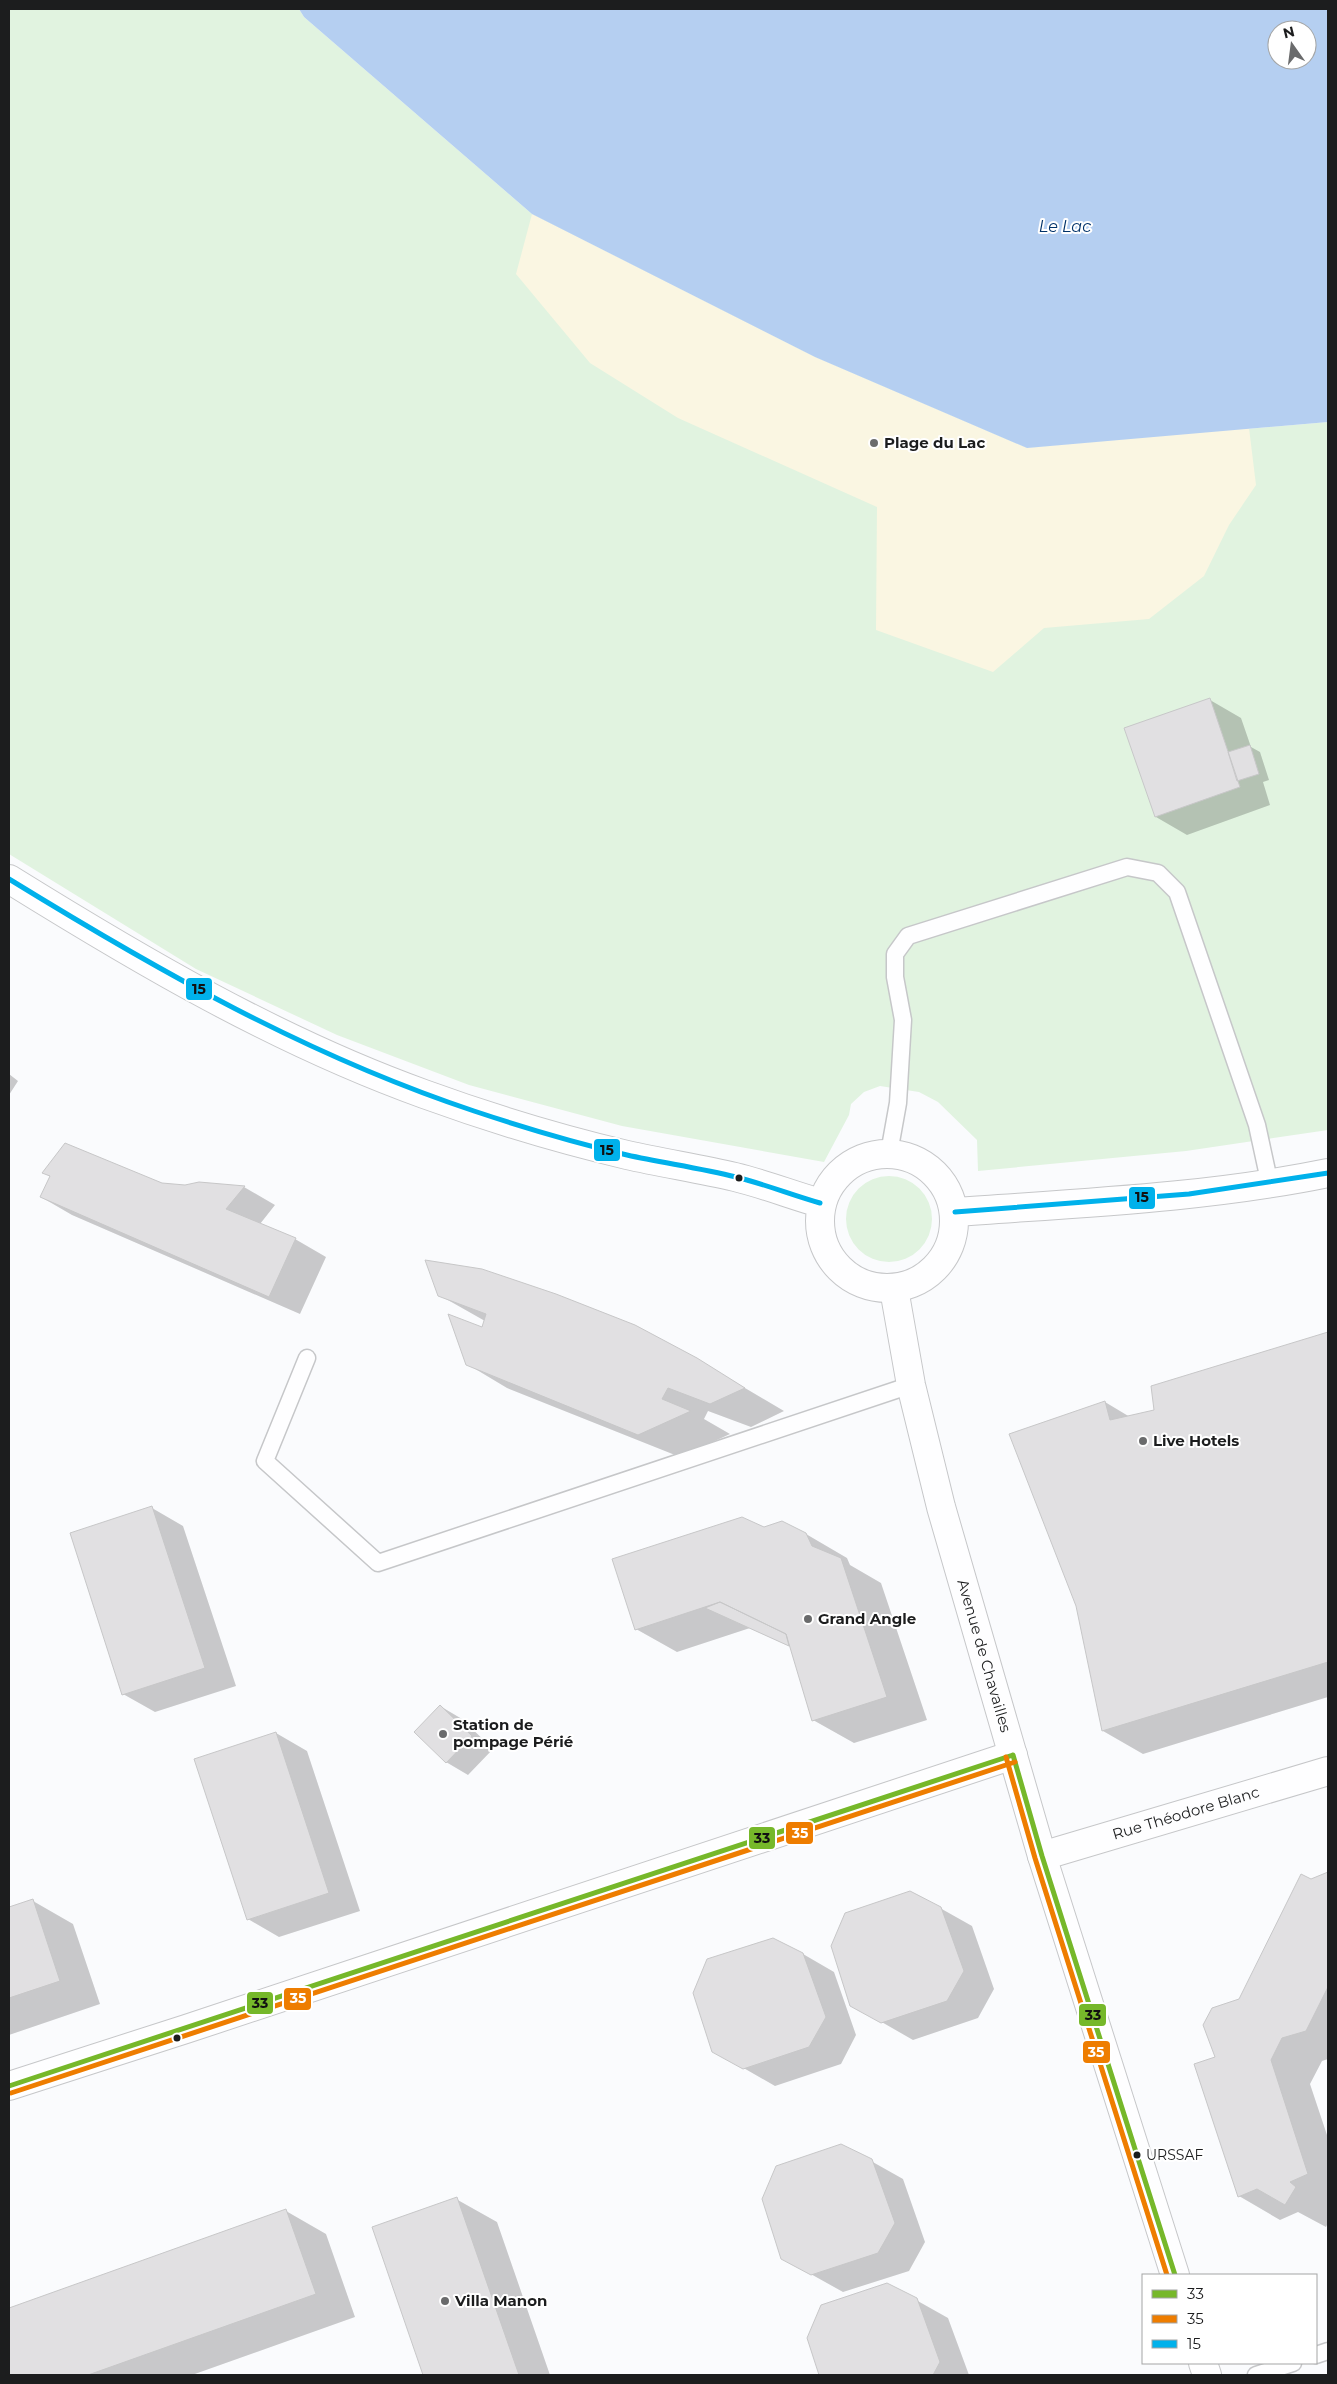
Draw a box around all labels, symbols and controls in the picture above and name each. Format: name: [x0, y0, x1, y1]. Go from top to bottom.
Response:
north arrow: [1267, 20, 1317, 70]
text: N: [1281, 22, 1297, 42]
water label: Le Lac: [1039, 217, 1091, 236]
place label: Plage du Lac: [884, 433, 985, 452]
marker: Plage du Lac: [868, 437, 880, 449]
line badge: 15: [185, 977, 213, 1001]
text: 15: [192, 980, 206, 998]
line badge: 15: [593, 1138, 621, 1162]
text: 15: [600, 1141, 614, 1159]
unlabelled marker: [734, 1173, 744, 1183]
line badge: 15: [1128, 1186, 1156, 1210]
text: 15: [1135, 1188, 1149, 1206]
place label: Live Hotels: [1153, 1431, 1239, 1450]
marker: Live Hotels: [1137, 1435, 1149, 1447]
street label: Avenue de Chavailles: [953, 1577, 1016, 1734]
place label: Grand Angle: [818, 1609, 916, 1628]
marker: Grand Angle: [802, 1613, 814, 1625]
place label: Station de pompage Périé: [453, 1715, 573, 1751]
marker: Station de pompage Périé: [437, 1728, 449, 1740]
street label: Rue Théodore Blanc: [1110, 1782, 1261, 1844]
line badge: 35: [785, 1821, 814, 1845]
text: 35: [791, 1824, 808, 1842]
line badge: 33: [748, 1826, 776, 1850]
text: 33: [753, 1829, 770, 1847]
line badge: 35: [283, 1987, 312, 2011]
text: 35: [289, 1989, 306, 2007]
line badge: 33: [246, 1991, 274, 2015]
text: 33: [251, 1994, 268, 2012]
line badge: 33: [1078, 2003, 1107, 2027]
text: 33: [1084, 2006, 1101, 2024]
unlabelled marker: [172, 2033, 182, 2043]
line badge: 35: [1082, 2040, 1111, 2064]
text: 35: [1087, 2043, 1104, 2061]
place label: URSSAF: [1146, 2146, 1203, 2164]
marker: URSSAF: [1132, 2150, 1142, 2160]
legend: [1142, 2274, 1317, 2364]
text: 33: [1187, 2284, 1204, 2303]
place label: Villa Manon: [454, 2291, 547, 2310]
marker: Villa Manon: [439, 2295, 451, 2307]
text: 35: [1187, 2309, 1204, 2328]
text: 15: [1187, 2334, 1201, 2353]

